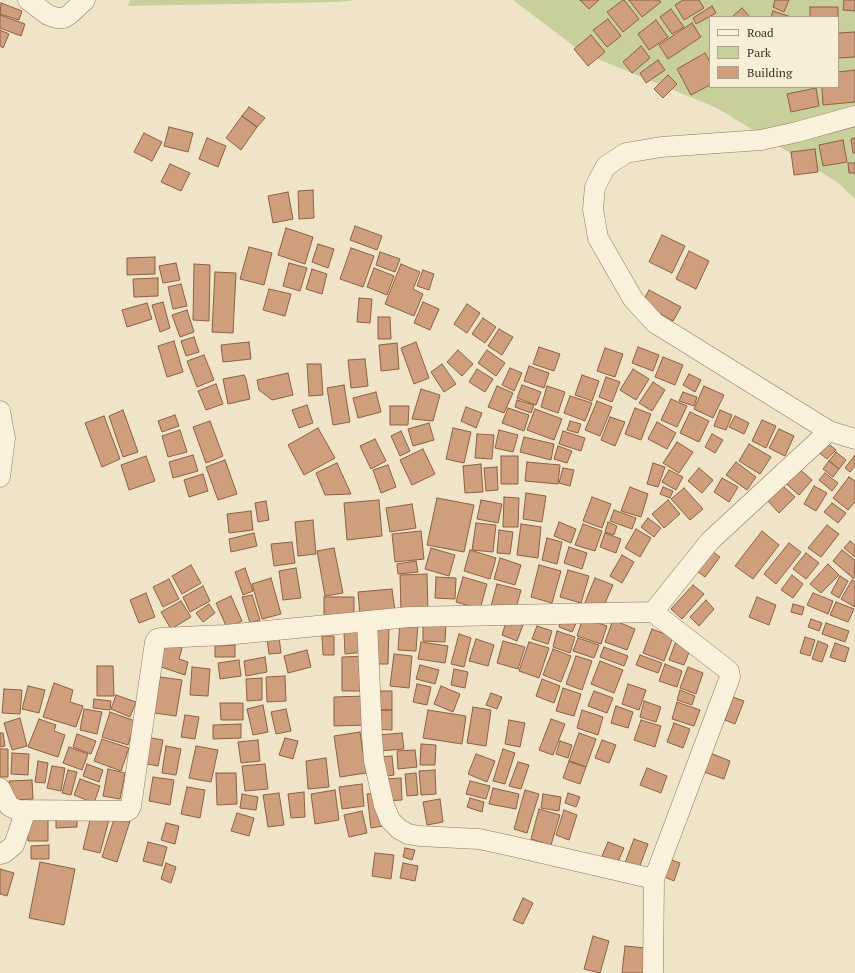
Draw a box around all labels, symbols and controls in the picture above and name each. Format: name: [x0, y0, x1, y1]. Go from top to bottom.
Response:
legend: [709, 16, 839, 88]
text: Road: [747, 25, 774, 40]
text: Park: [747, 45, 771, 60]
text: Building: [747, 65, 792, 80]

